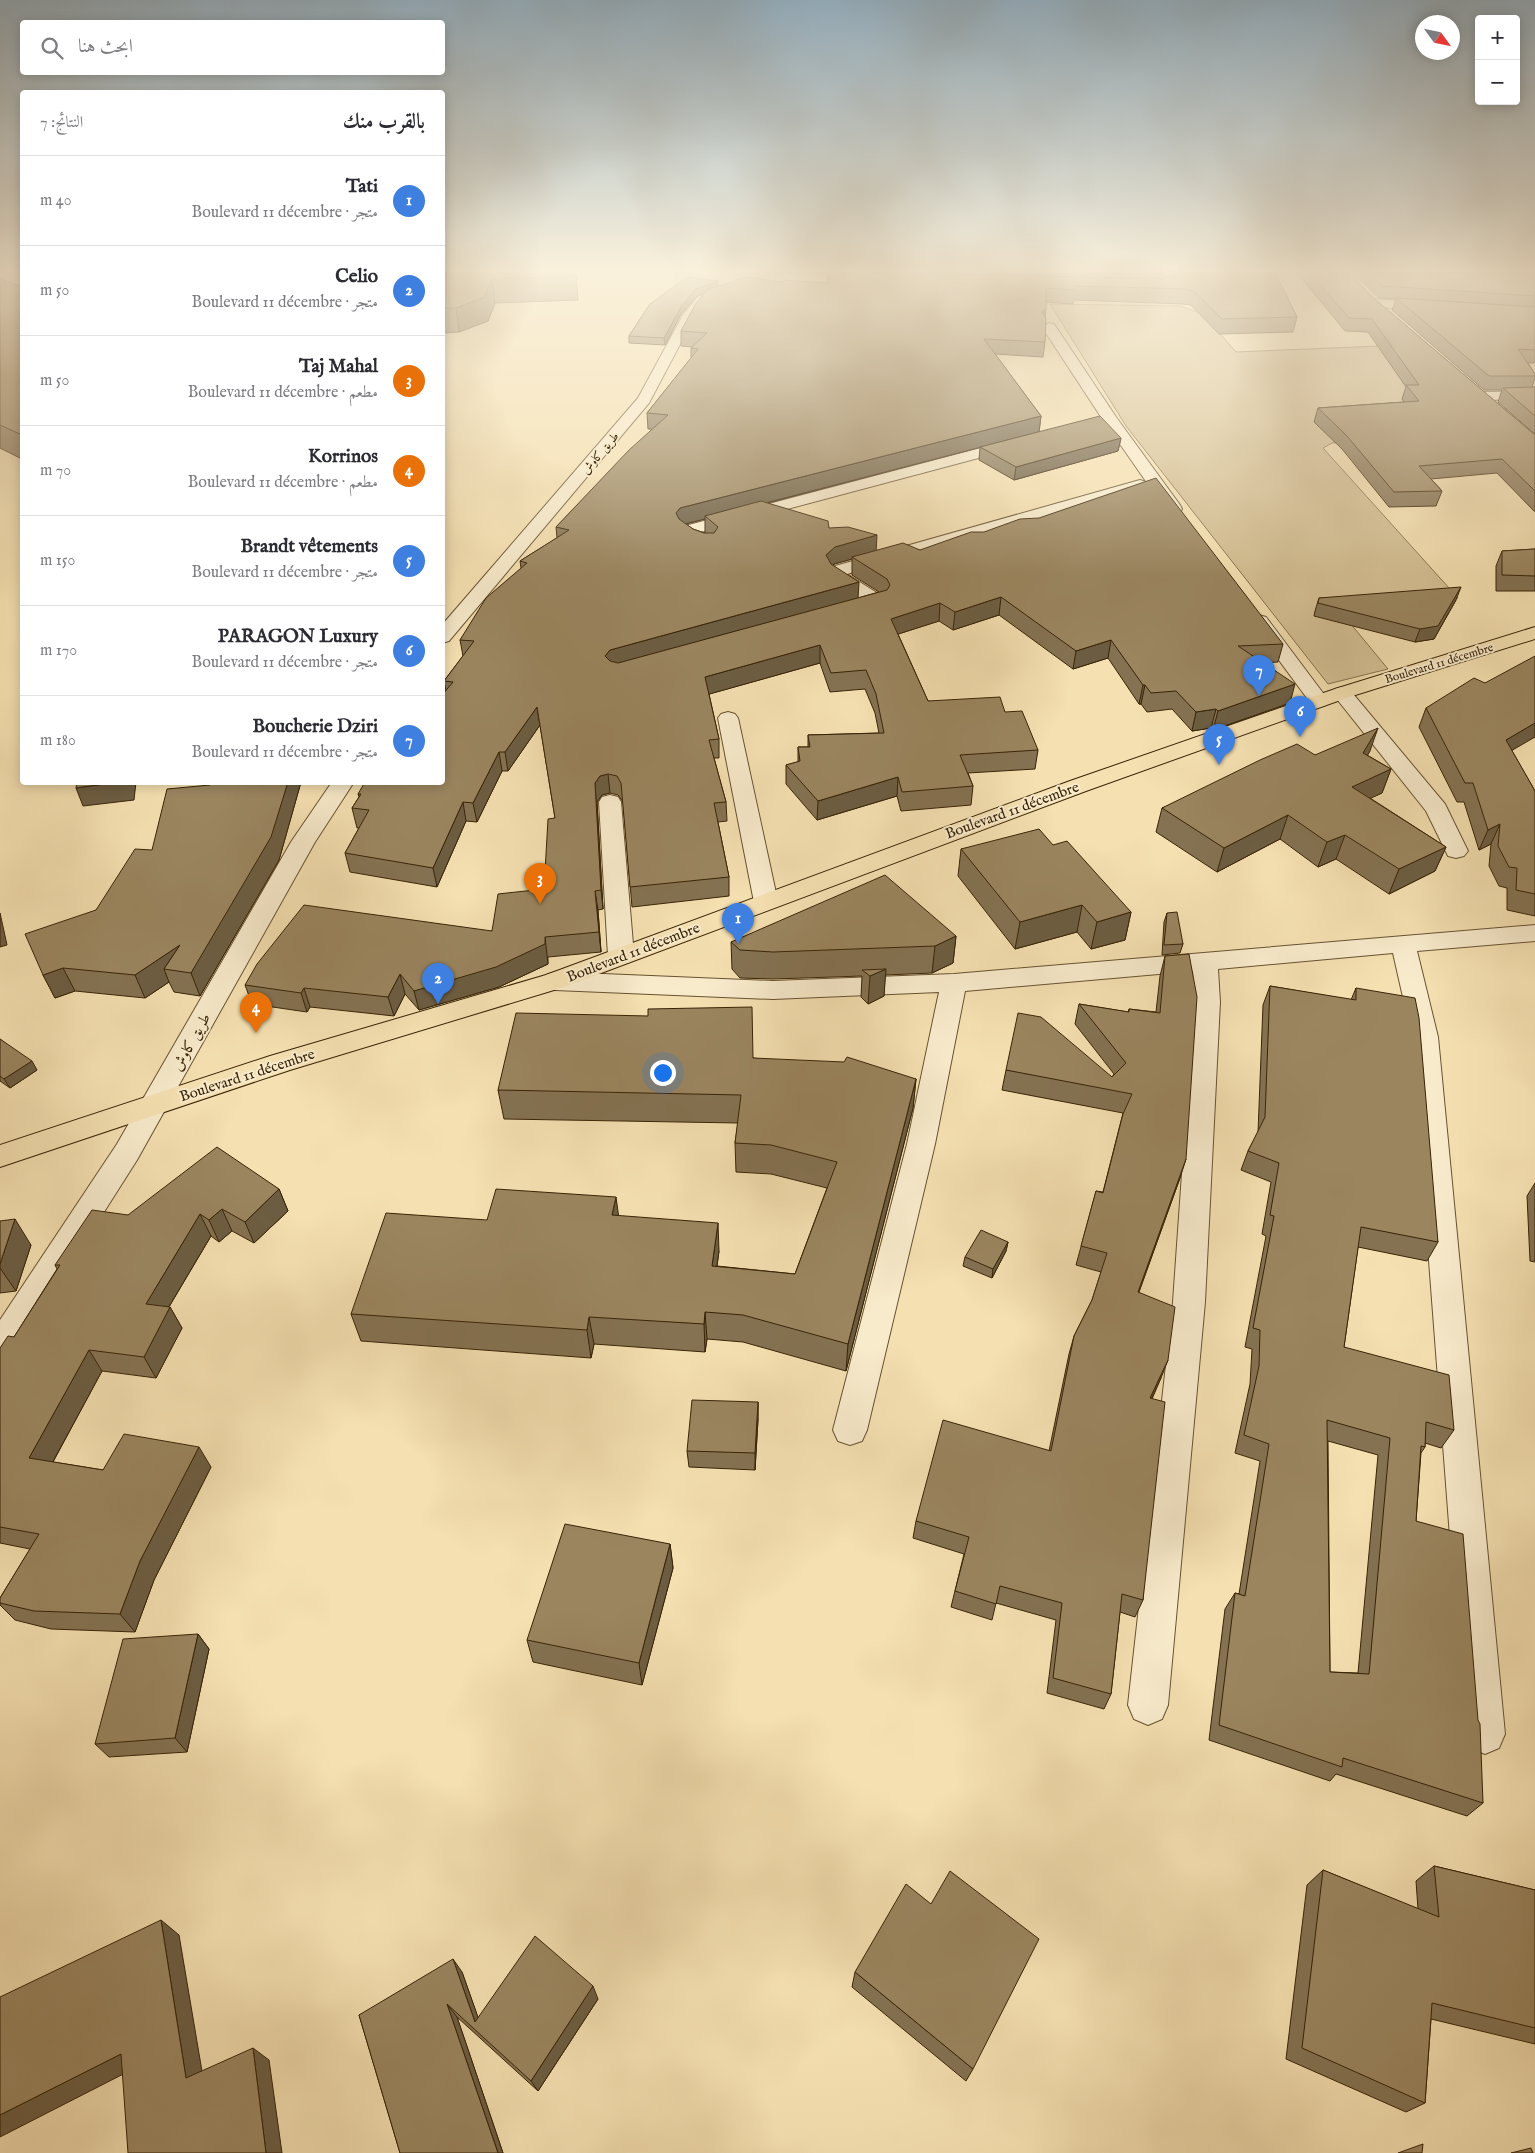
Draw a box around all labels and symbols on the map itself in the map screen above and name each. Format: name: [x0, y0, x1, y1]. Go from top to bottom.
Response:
north arrow: [1415, 15, 1460, 60]
street label: طريق كاوش: [578, 429, 623, 478]
street label: Boulevard 11 décembre: [1383, 640, 1496, 687]
pin: 7: [1243, 655, 1275, 696]
pin: 6: [1284, 696, 1316, 737]
pin: 5: [1203, 724, 1235, 765]
street label: Boulevard 11 décembre: [943, 777, 1082, 844]
pin: 3: [524, 863, 556, 904]
pin: 1: [722, 903, 754, 944]
street label: Boulevard 11 décembre: [564, 918, 703, 987]
pin: 2: [422, 963, 454, 1004]
pin: 4: [240, 992, 272, 1033]
street label: طريق كاوش: [168, 1010, 215, 1074]
street label: Boulevard 11 décembre: [177, 1045, 317, 1106]
your location: [650, 1060, 676, 1086]

